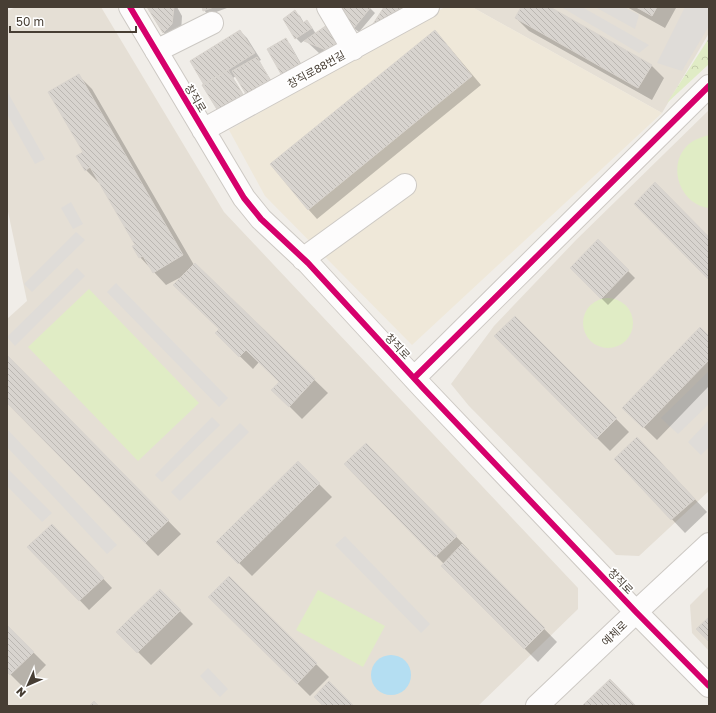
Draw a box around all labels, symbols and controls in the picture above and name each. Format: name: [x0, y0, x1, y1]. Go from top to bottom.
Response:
scale bar: [10, 8, 136, 34]
text: 50 m: [16, 14, 44, 29]
street label: 창직로88번길: [285, 48, 347, 90]
street label: 창직로: [183, 82, 209, 114]
street label: 창직로: [383, 330, 413, 362]
street label: 창직로: [606, 566, 636, 596]
street label: 예체로: [599, 618, 629, 648]
north arrow: [8, 665, 48, 705]
text: N: [13, 685, 28, 700]

